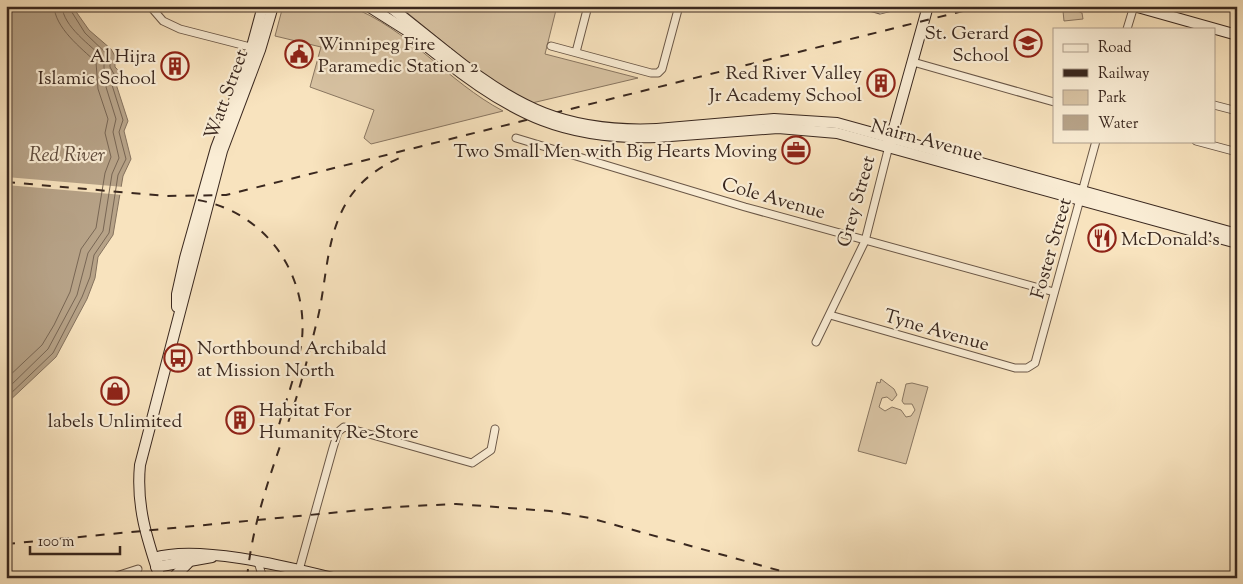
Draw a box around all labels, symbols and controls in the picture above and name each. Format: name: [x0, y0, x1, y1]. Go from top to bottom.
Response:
place label: St. Gerard School: [924, 21, 1009, 70]
school or university icon: St. Gerard School: [1013, 28, 1043, 58]
legend: [1053, 28, 1216, 142]
place label: Winnipeg Fire Paramedic Station 2: [318, 32, 479, 81]
text: Road: [1098, 38, 1132, 59]
public building icon: Winnipeg Fire Paramedic Station 2: [284, 39, 314, 69]
place label: Al Hijra Islamic School: [38, 44, 156, 93]
street label: Watt Street: [198, 45, 256, 144]
building icon: Al Hijra Islamic School: [160, 51, 190, 81]
place label: Red River Valley Jr Academy School: [708, 61, 863, 110]
text: Railway: [1098, 64, 1150, 85]
building icon: Red River Valley Jr Academy School: [866, 68, 896, 98]
text: Park: [1098, 88, 1127, 109]
street label: Nairn Avenue: [867, 113, 986, 169]
text: Water: [1098, 114, 1139, 135]
office icon: Two Small Men with Big Hearts Moving: [781, 135, 811, 165]
place label: Two Small Men with Big Hearts Moving: [453, 139, 777, 166]
water label: Red River: [29, 142, 105, 171]
street label: Grey Street: [831, 152, 883, 250]
street label: Cole Avenue: [718, 172, 828, 227]
street label: Foster Street: [1025, 195, 1080, 302]
restaurant icon: McDonald's: [1087, 223, 1117, 253]
place label: McDonald's: [1121, 227, 1220, 254]
street label: Tyne Avenue: [880, 303, 992, 359]
place label: Northbound Archibald at Mission North: [197, 336, 387, 385]
bus stop icon: Northbound Archibald at Mission North: [163, 343, 193, 373]
shop icon: labels Unlimited: [100, 376, 130, 406]
place label: Habitat For Humanity Re-Store: [259, 398, 419, 447]
building icon: Habitat For Humanity Re-Store: [225, 405, 255, 435]
place label: labels Unlimited: [48, 409, 182, 436]
scale bar: [30, 524, 120, 556]
text: 100 m: [38, 532, 75, 553]

